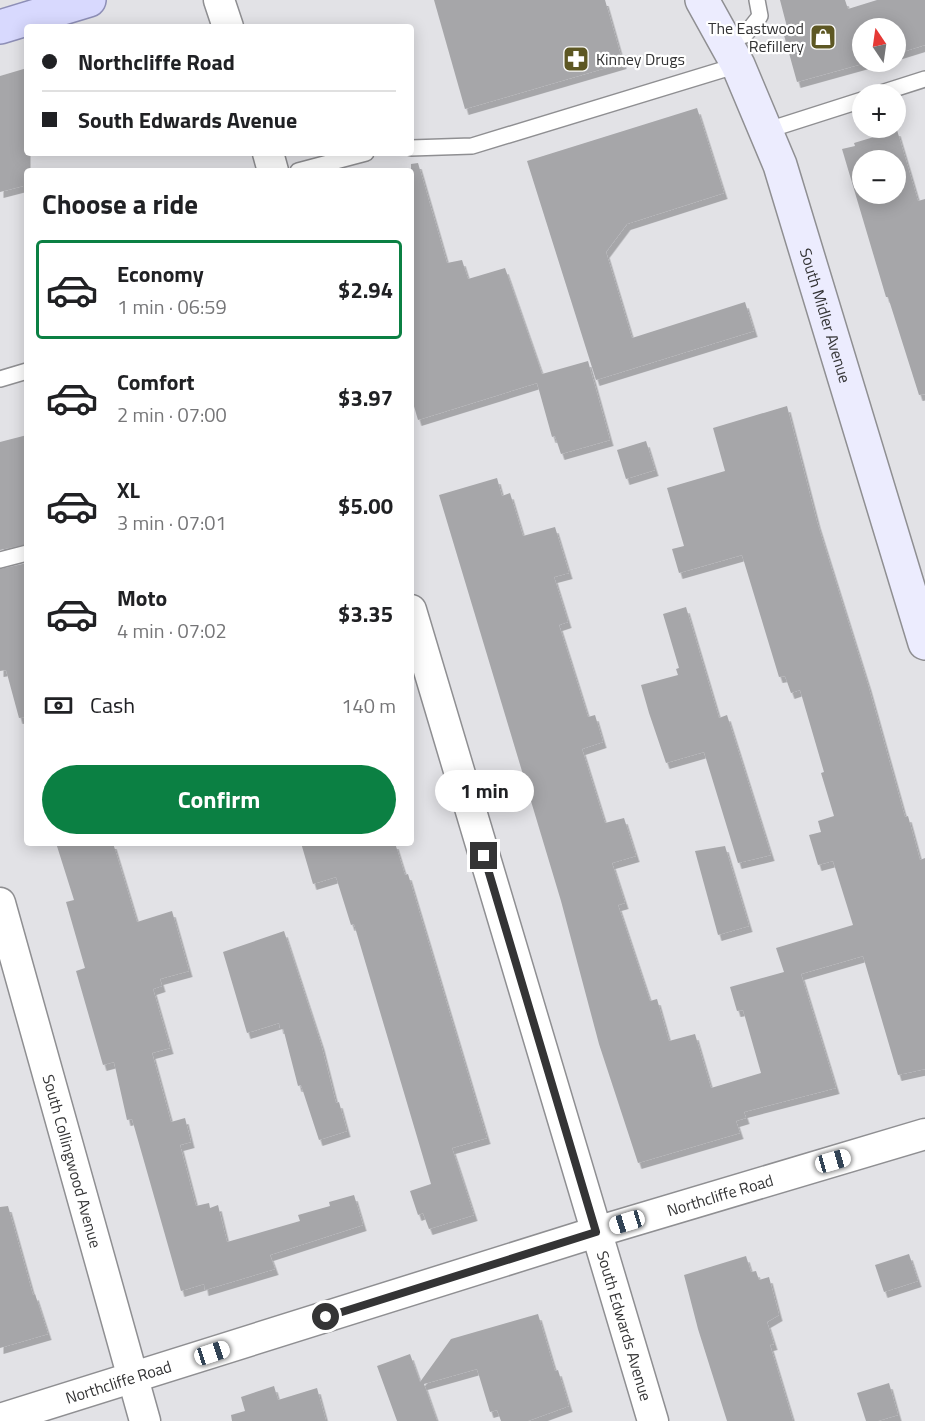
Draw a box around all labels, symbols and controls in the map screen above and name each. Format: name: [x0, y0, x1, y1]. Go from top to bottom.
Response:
place label: The Eastwood Refillery: [708, 16, 804, 58]
north arrow: [852, 18, 906, 72]
map controls: [852, 18, 906, 204]
shop icon: The Eastwood Refillery: [808, 22, 838, 52]
pharmacy icon: Kinney Drugs: [561, 44, 591, 74]
text: Northcliffe Road: [78, 45, 235, 79]
place label: Kinney Drugs: [596, 47, 685, 71]
button: +: [852, 84, 906, 138]
text: South Edwards Avenue: [78, 103, 297, 137]
button: −: [852, 150, 906, 204]
text: Choose a ride: [42, 183, 198, 224]
street label: South Midler Avenue: [794, 245, 857, 386]
text: Economy: [117, 257, 204, 291]
icon: car: [45, 263, 99, 317]
text: $2.94: [338, 273, 393, 307]
text: 1 min · 06:59: [117, 291, 227, 322]
text: Comfort: [117, 365, 195, 399]
icon: car: [45, 371, 99, 425]
text: $3.97: [338, 381, 393, 415]
text: 2 min · 07:00: [117, 399, 227, 430]
text: XL: [117, 473, 140, 507]
icon: car: [45, 479, 99, 533]
text: $5.00: [338, 489, 393, 523]
text: 3 min · 07:01: [117, 507, 227, 538]
text: Moto: [117, 581, 167, 615]
icon: car: [45, 587, 99, 641]
text: $3.35: [338, 597, 393, 631]
text: 4 min · 07:02: [117, 615, 227, 646]
text: Cash: [90, 688, 135, 722]
icon: cash: [42, 689, 75, 722]
text: 140 m: [341, 690, 396, 721]
button: Confirm: [42, 765, 396, 834]
callout: 1 min: [434, 769, 534, 811]
text: 1 min: [460, 775, 509, 806]
route end: [470, 842, 497, 869]
street label: South Collingwood Avenue: [37, 1072, 108, 1251]
car: [813, 1147, 853, 1175]
street label: Northcliffe Road: [664, 1168, 776, 1222]
car: [607, 1208, 647, 1236]
street label: South Edwards Avenue: [591, 1248, 658, 1404]
route start: [312, 1303, 339, 1330]
car: [192, 1339, 232, 1367]
street label: Northcliffe Road: [62, 1354, 174, 1410]

